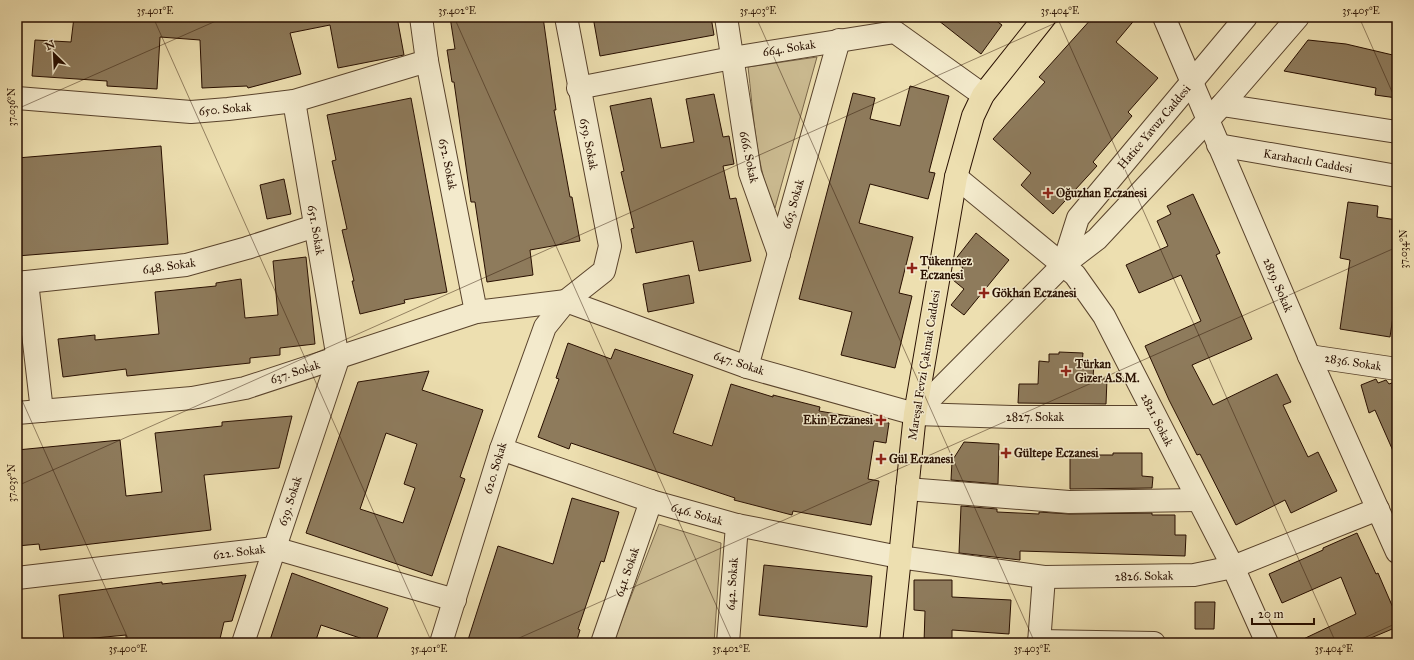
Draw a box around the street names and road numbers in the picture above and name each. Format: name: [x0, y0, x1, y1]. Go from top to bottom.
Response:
street label: 664. Sokak: [761, 37, 817, 59]
street label: Hatice Yavuz Caddesi: [1115, 81, 1194, 172]
street label: 650. Sokak: [198, 100, 252, 118]
street label: 659. Sokak: [577, 117, 601, 171]
street label: 666. Sokak: [737, 130, 761, 185]
street label: 652. Sokak: [436, 137, 460, 191]
street label: Karahacılı Caddesi: [1262, 146, 1354, 176]
street label: 663. Sokak: [779, 177, 807, 231]
street label: 651. Sokak: [305, 204, 327, 257]
street label: 648. Sokak: [142, 255, 197, 277]
street label: 2819. Sokak: [1260, 256, 1296, 315]
street label: Mareşal Fevzi Çakmak Caddesi: [905, 288, 943, 441]
street label: 647. Sokak: [712, 348, 767, 378]
street label: 2836. Sokak: [1324, 351, 1383, 373]
street label: 637. Sokak: [268, 357, 322, 387]
street label: 2821. Sokak: [1138, 391, 1176, 449]
street label: 2827. Sokak: [1006, 410, 1065, 424]
street label: 620. Sokak: [481, 440, 510, 496]
street label: 639. Sokak: [275, 474, 305, 528]
street label: 646. Sokak: [669, 500, 725, 528]
street label: 622. Sokak: [212, 542, 266, 562]
street label: 641. Sokak: [612, 545, 642, 599]
street label: 642. Sokak: [723, 557, 741, 611]
street label: 2826. Sokak: [1115, 568, 1174, 584]

